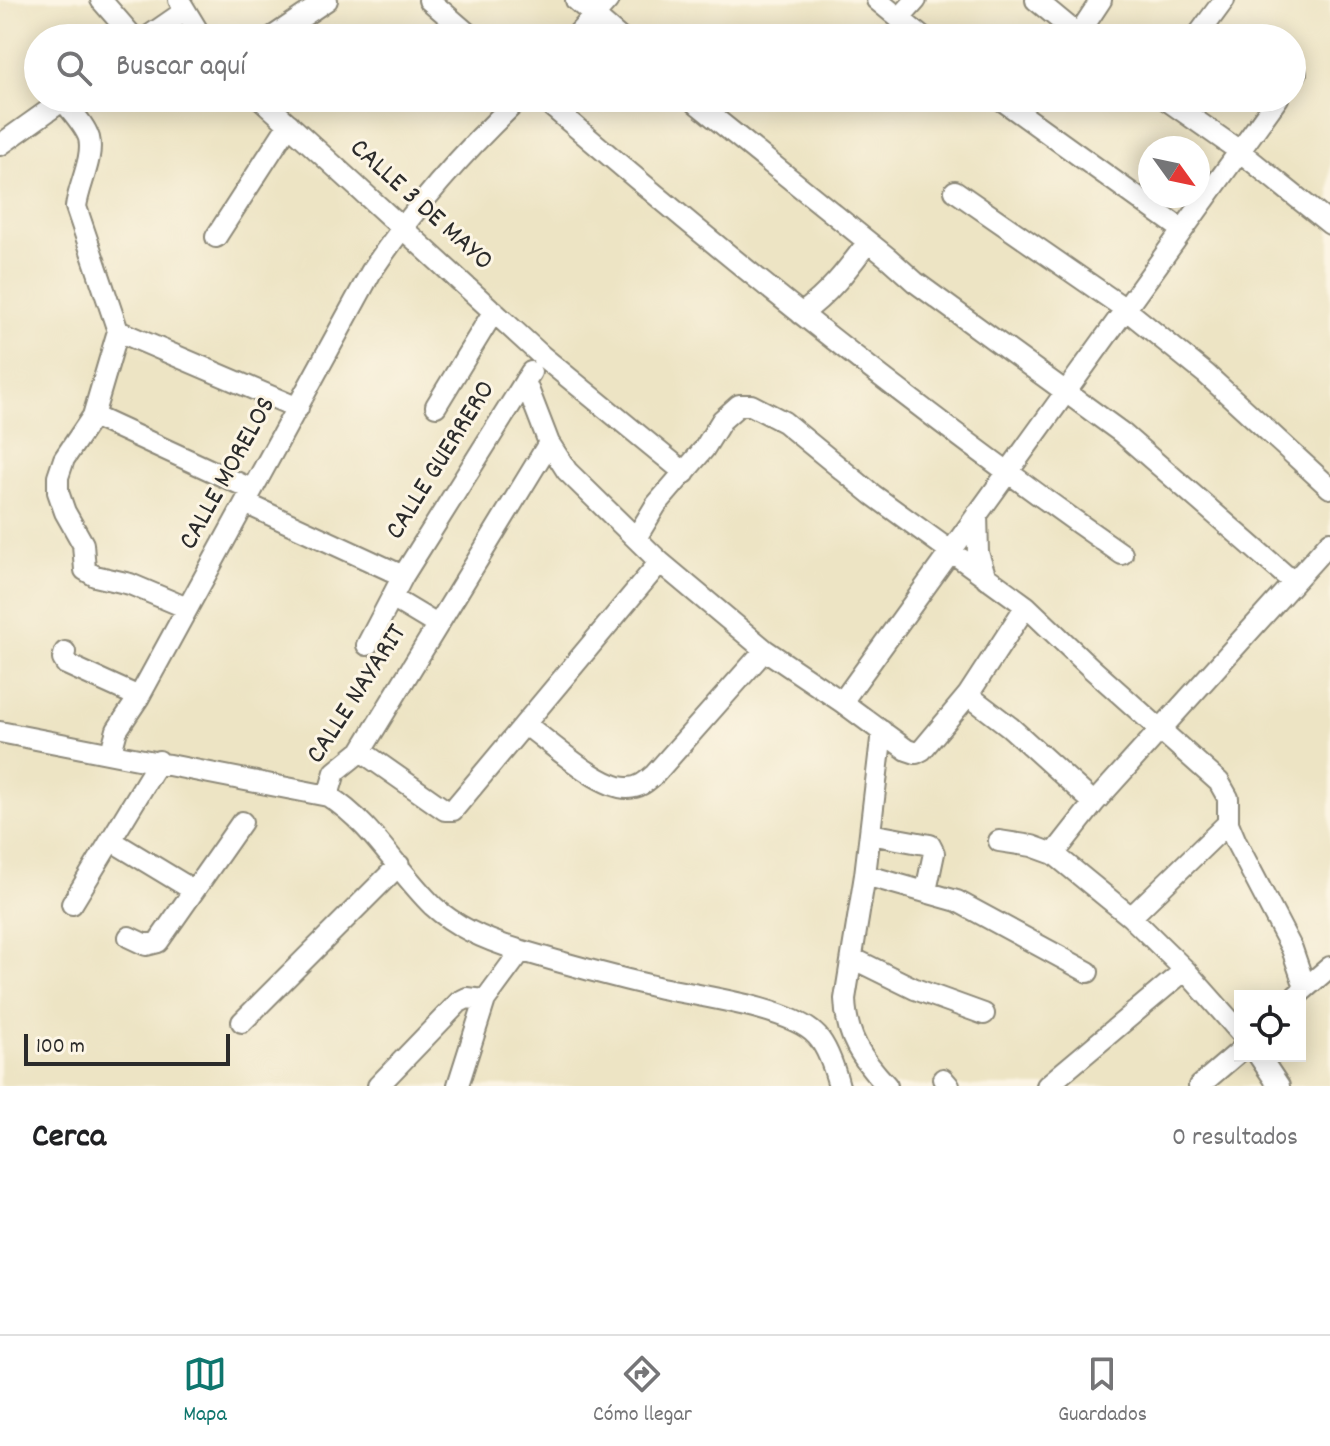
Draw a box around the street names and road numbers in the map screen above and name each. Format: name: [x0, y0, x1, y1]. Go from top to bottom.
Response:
street label: CALLE 3 DE MAYO: [339, 130, 501, 282]
street label: CALLE GUERRERO: [377, 374, 507, 548]
street label: CALLE MORELOS: [170, 390, 288, 558]
street label: CALLE NAYARIT: [298, 617, 418, 773]

